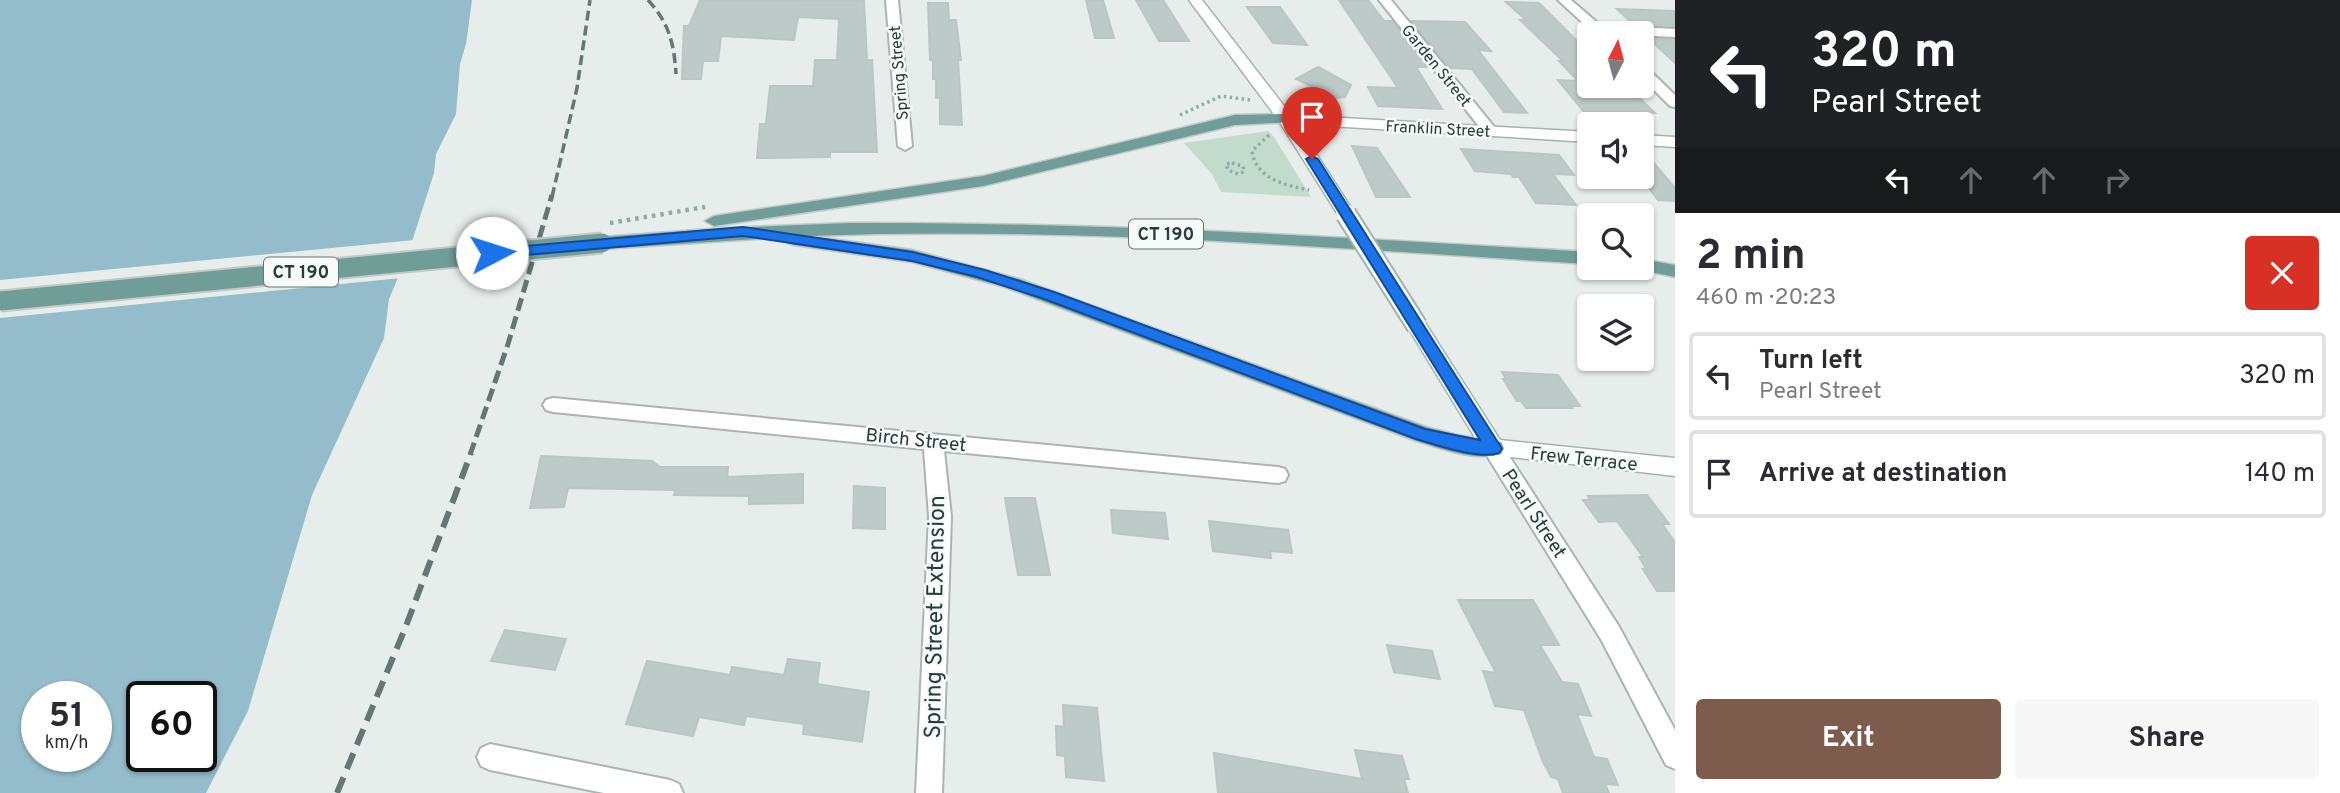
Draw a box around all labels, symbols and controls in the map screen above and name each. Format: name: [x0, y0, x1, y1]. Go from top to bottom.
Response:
street label: Garden Street: [1396, 21, 1475, 111]
north arrow: [1577, 21, 1654, 98]
map controls: [1577, 21, 1654, 371]
text: 320 m: [1811, 23, 1957, 85]
street label: Spring Street: [886, 25, 914, 121]
icon: left: [1696, 28, 1787, 119]
text: Pearl Street: [1811, 84, 1982, 124]
pin: [1282, 87, 1342, 159]
icon: arrive: [1293, 98, 1331, 136]
button: sound: [1577, 112, 1654, 189]
street label: Franklin Street: [1385, 117, 1491, 143]
icon: left: [1879, 161, 1917, 199]
icon: ahead: [1952, 161, 1990, 199]
icon: ahead: [2025, 161, 2063, 199]
icon: right: [2098, 161, 2136, 199]
button: search: [1577, 203, 1654, 280]
position arrow: [455, 216, 529, 290]
road number: CT 190: [1129, 220, 1203, 248]
text: 2 min: [1696, 231, 1806, 284]
button: close: [2245, 236, 2319, 310]
road number: CT 190: [264, 258, 338, 286]
text: 460 m · 20:23: [1696, 284, 1836, 313]
button: layers: [1577, 294, 1654, 371]
text: Turn left: [1759, 345, 1863, 378]
icon: left: [1700, 357, 1738, 395]
text: 320 m: [2239, 360, 2315, 393]
text: Pearl Street: [1759, 378, 1882, 407]
street label: Birch Street: [864, 424, 967, 458]
street label: Frew Terrace: [1529, 442, 1639, 478]
icon: arrive: [1700, 455, 1738, 493]
text: Arrive at destination: [1759, 458, 2007, 491]
text: 140 m: [2245, 458, 2315, 491]
street label: Pearl Street: [1496, 465, 1571, 563]
street label: Spring Street Extension: [920, 495, 953, 739]
speed limit sign: 60: [126, 681, 217, 772]
text: 51: [49, 695, 84, 739]
button: Exit: [1696, 699, 2001, 779]
button: Share: [2015, 699, 2319, 779]
text: km/h: [45, 732, 88, 755]

